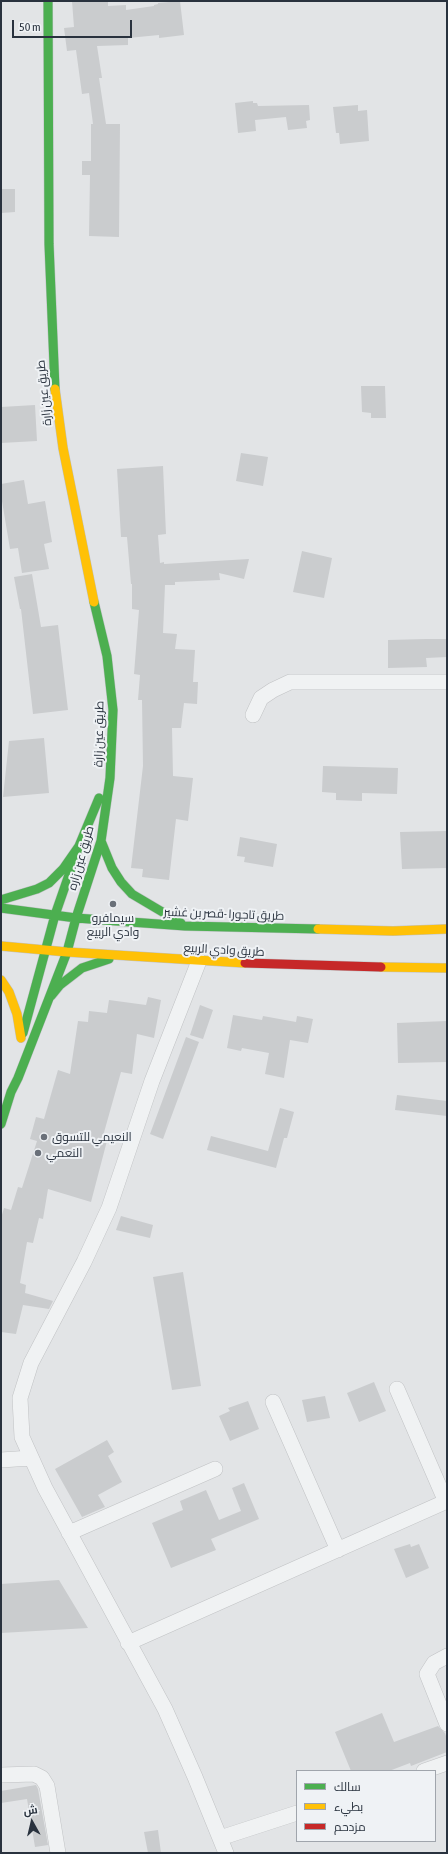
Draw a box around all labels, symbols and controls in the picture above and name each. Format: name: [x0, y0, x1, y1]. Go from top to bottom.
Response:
scale bar: [14, 12, 134, 38]
text: 50 m: [19, 20, 41, 34]
street label: طريق عين زارة: [33, 359, 55, 427]
street label: طريق عين زارة: [91, 701, 107, 767]
street label: طريق عين زاره: [65, 824, 97, 892]
marker: سيمافرو وادي الربيع: [108, 899, 118, 909]
street label: طريق تاجورا -قصر بن غشير: [163, 905, 285, 923]
place label: سيمافرو وادي الربيع: [87, 911, 139, 939]
street label: طريق وادي الربيع: [183, 941, 265, 959]
place label: النعيمي للتسوق: [52, 1130, 132, 1144]
marker: النعيمي للتسوق: [39, 1132, 49, 1142]
place label: النعمي: [46, 1146, 82, 1160]
marker: النعمي: [33, 1148, 43, 1158]
legend: [296, 1770, 436, 1842]
text: سالك: [334, 1780, 361, 1794]
text: بطيء: [334, 1800, 363, 1814]
north arrow: [12, 1802, 52, 1842]
text: ش: [23, 1803, 38, 1817]
text: مزدحم: [334, 1820, 366, 1834]

